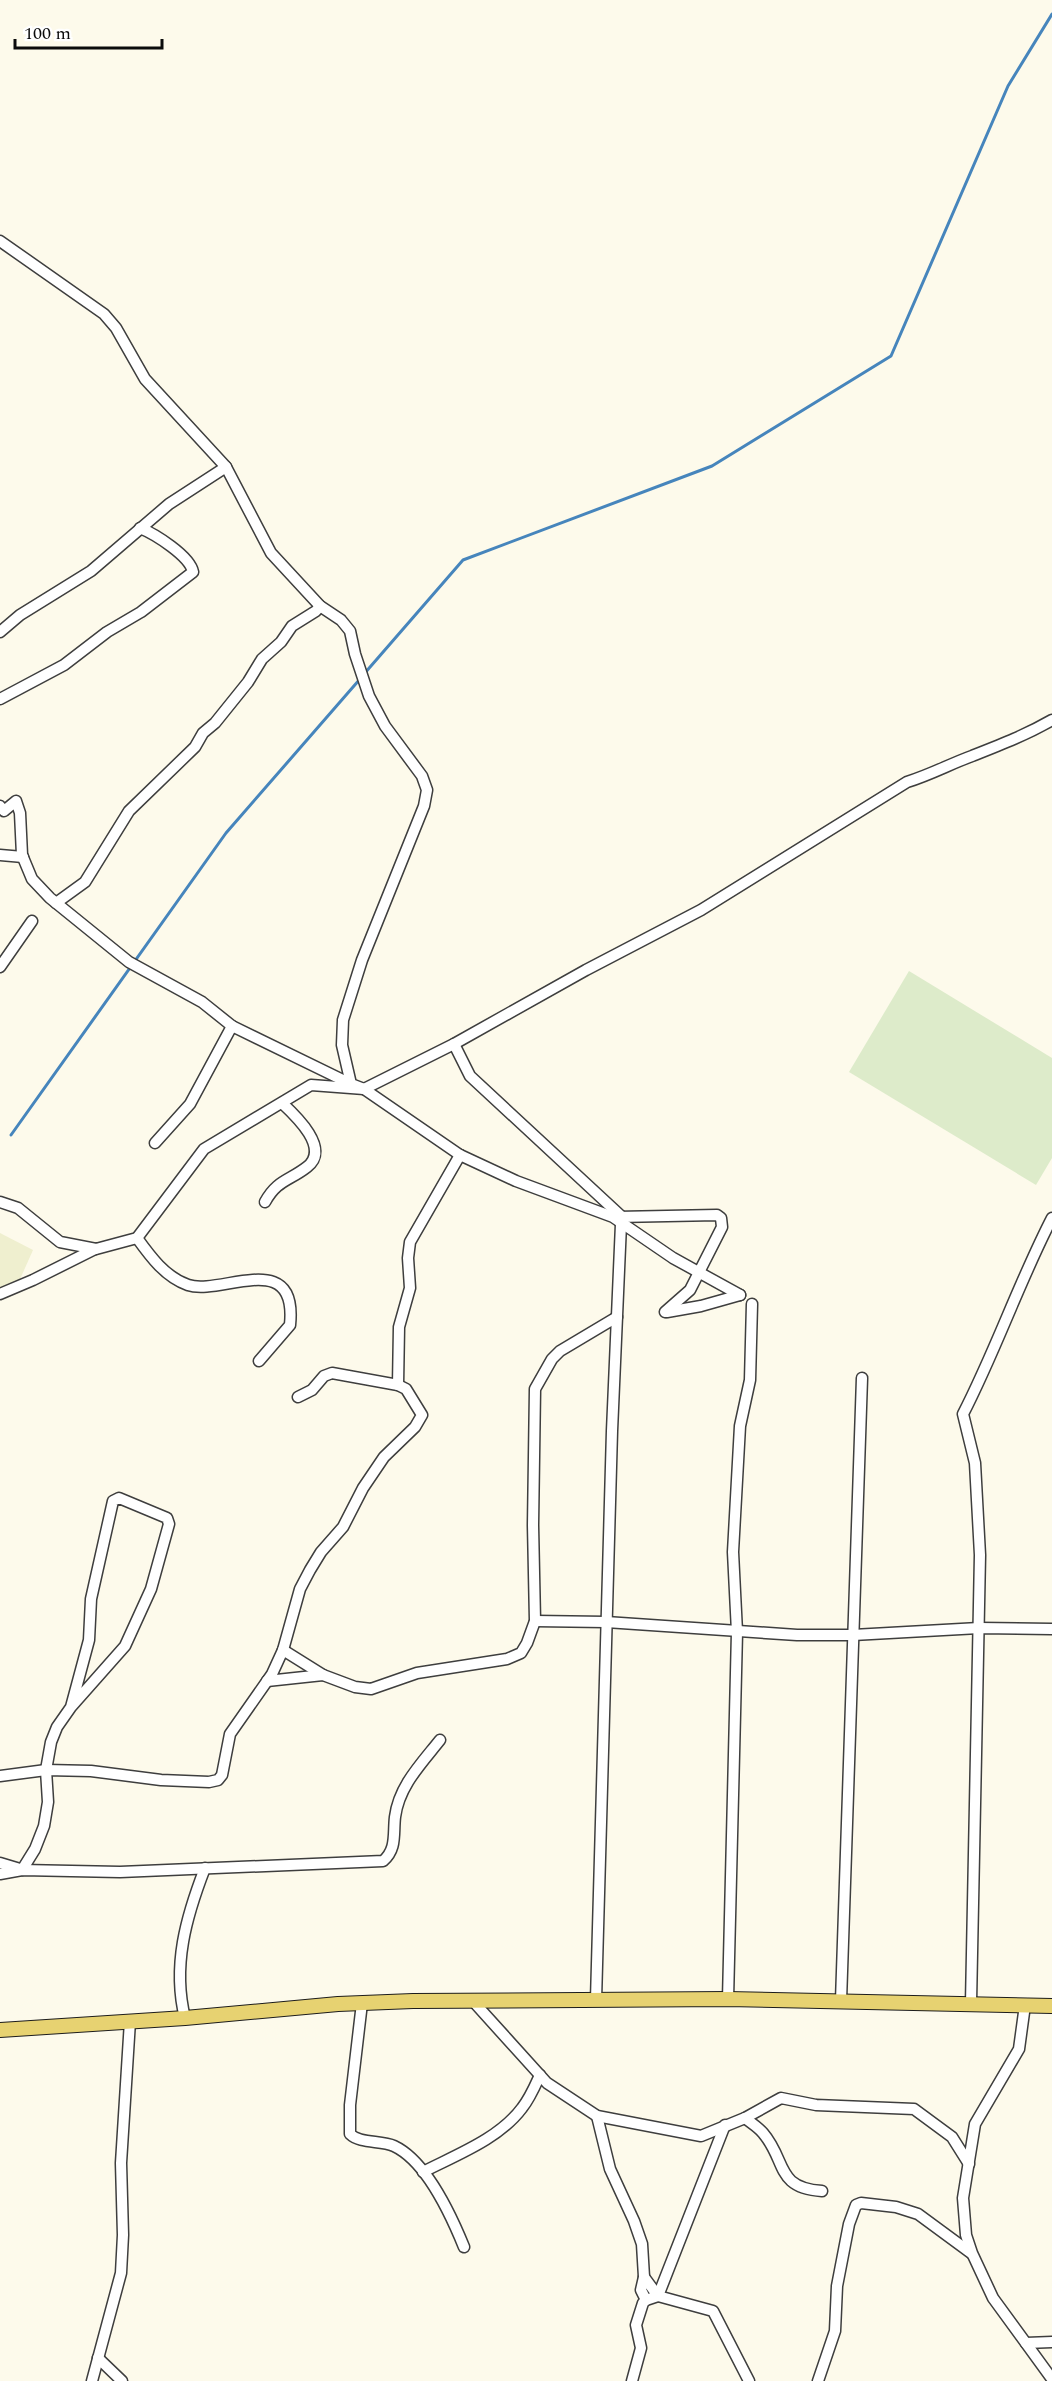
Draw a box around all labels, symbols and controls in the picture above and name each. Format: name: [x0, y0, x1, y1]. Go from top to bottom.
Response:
scale bar: [15, 12, 162, 50]
text: 100 m: [24, 20, 71, 47]

